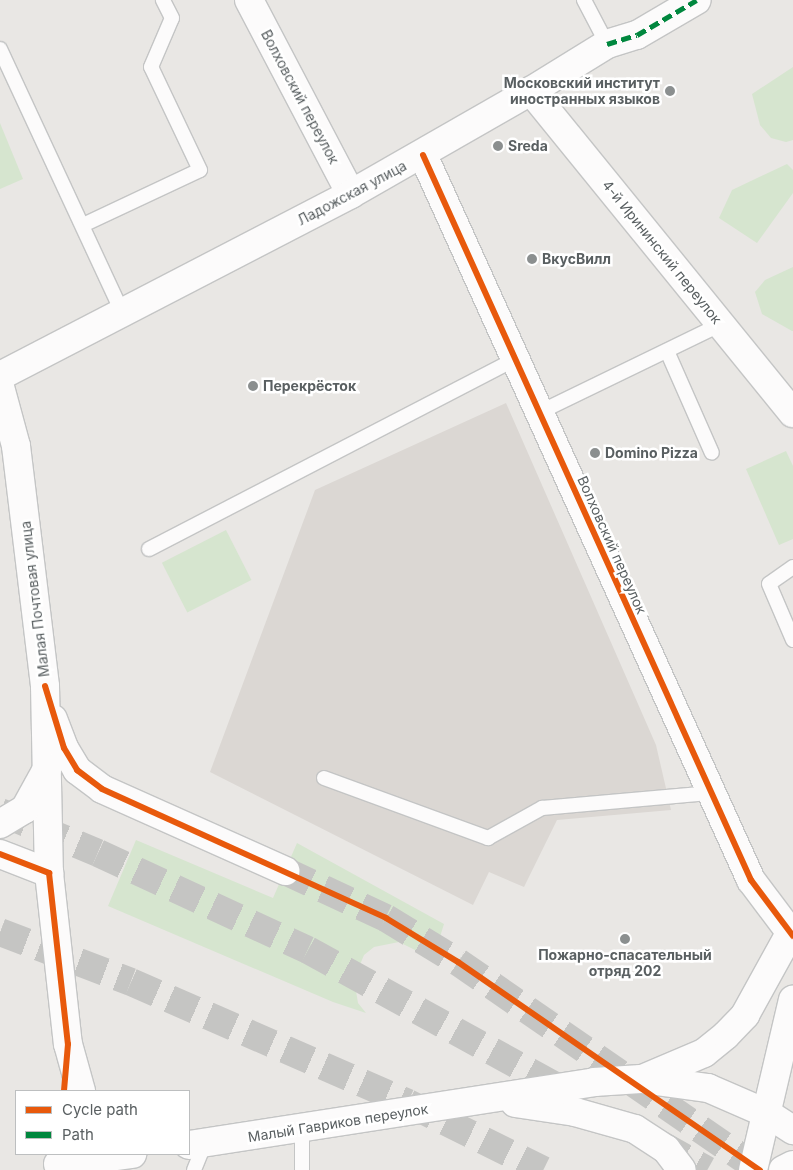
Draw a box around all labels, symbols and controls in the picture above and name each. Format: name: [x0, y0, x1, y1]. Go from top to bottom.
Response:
street label: Волховский переулок: [258, 27, 342, 167]
place label: Московский институт иностранных языков: [504, 75, 660, 108]
marker: Московский институт иностранных языков: [664, 85, 676, 97]
place label: Sreda: [508, 138, 548, 154]
marker: Sreda: [492, 140, 504, 152]
street label: Ладожская улица: [295, 157, 409, 229]
street label: 4-й Ирининский переулок: [599, 177, 725, 327]
place label: ВкусВилл: [542, 251, 611, 267]
marker: ВкусВилл: [526, 253, 538, 265]
place label: Перекрёсток: [263, 378, 356, 394]
marker: Перекрёсток: [247, 380, 259, 392]
place label: Domino Pizza: [605, 445, 698, 461]
marker: Domino Pizza: [589, 447, 601, 459]
street label: Волховский переулок: [574, 473, 650, 617]
street label: Малая Почтовая улица: [17, 520, 53, 678]
marker: Пожарно-спасательный отряд 202: [619, 933, 631, 945]
place label: Пожарно-спасательный отряд 202: [538, 947, 712, 980]
legend: [15, 1090, 190, 1155]
text: Cycle path: [62, 1100, 138, 1119]
street label: Малый Гавриков переулок: [247, 1100, 429, 1146]
text: Path: [62, 1125, 94, 1144]

